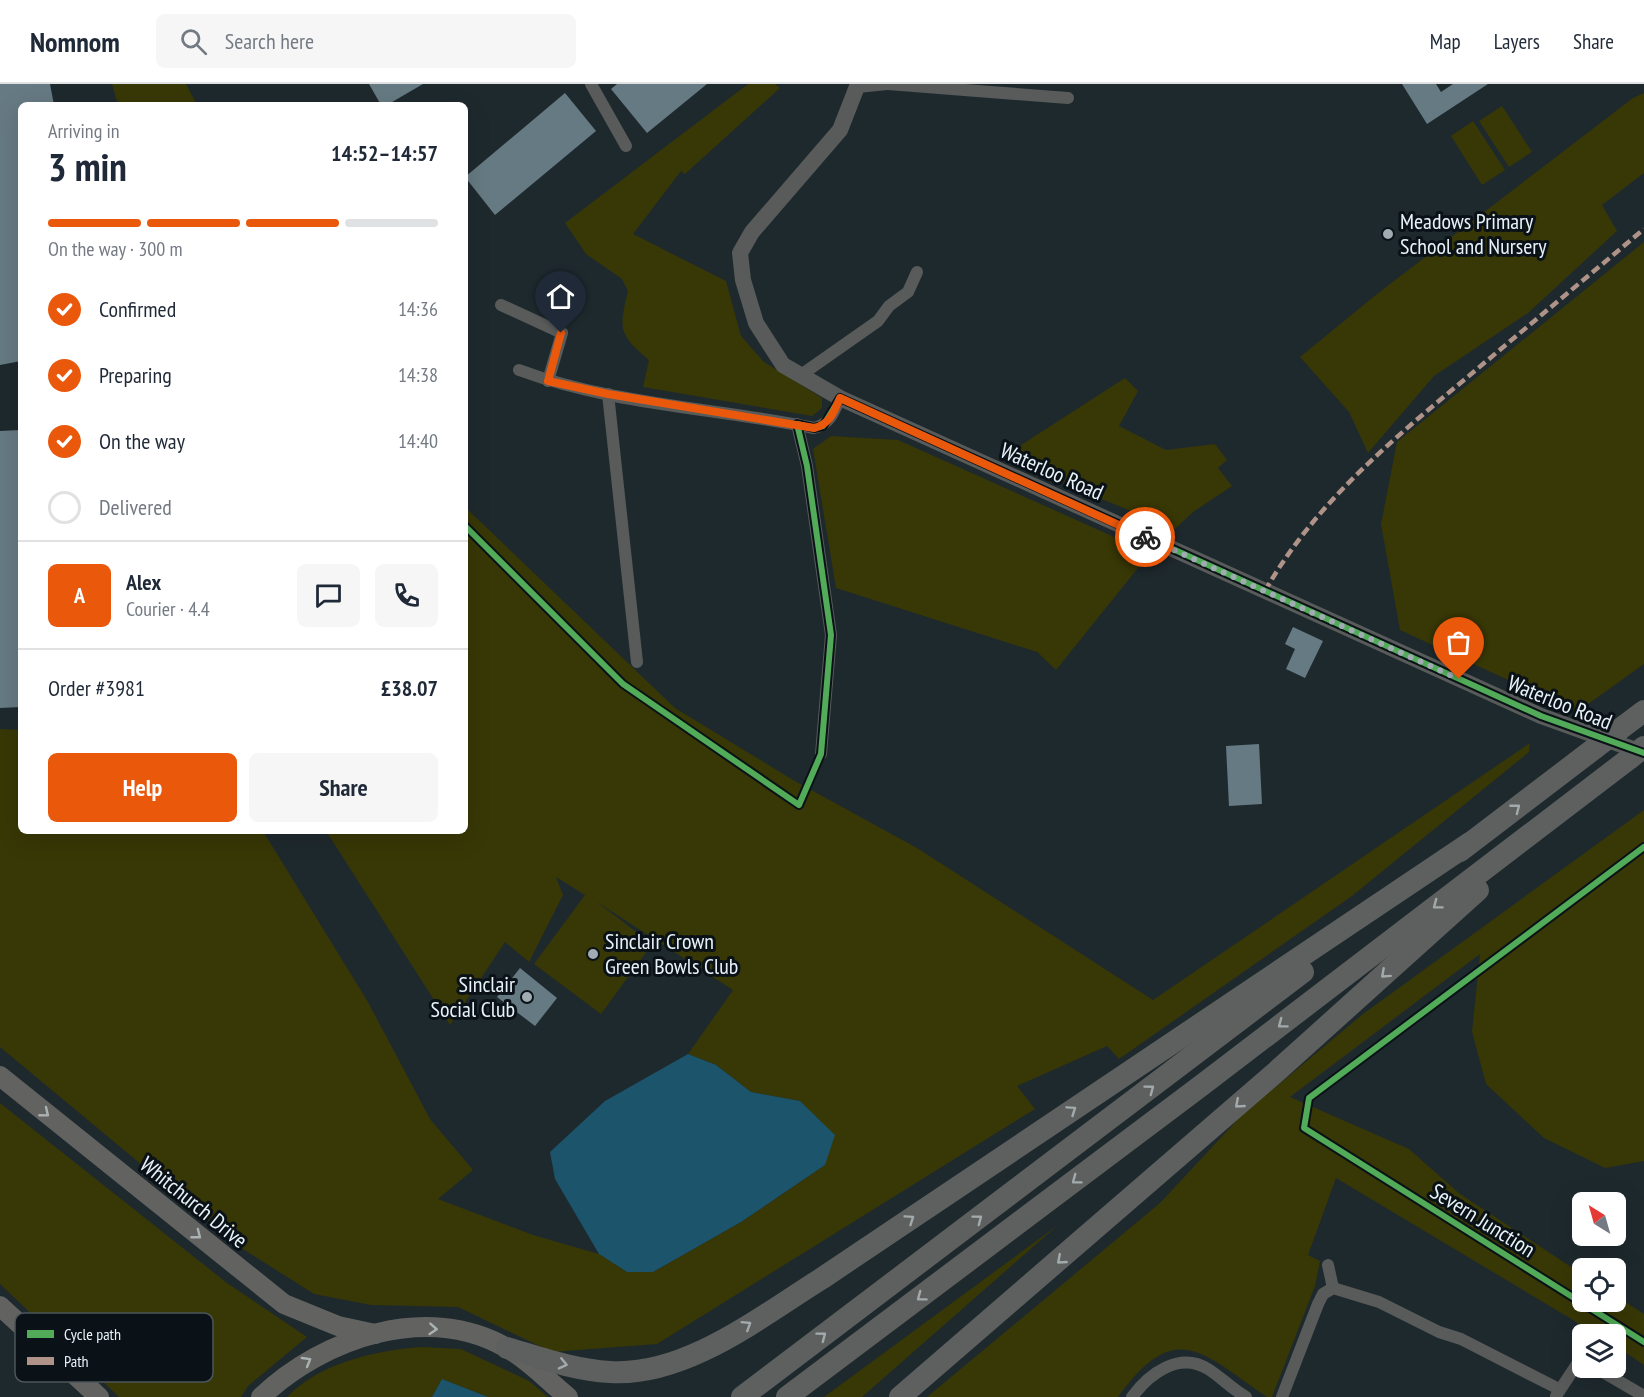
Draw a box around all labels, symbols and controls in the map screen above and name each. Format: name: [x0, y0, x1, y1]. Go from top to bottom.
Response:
search box: [156, 14, 576, 68]
text: Nomnom: [30, 23, 120, 60]
icon: search: [177, 25, 210, 58]
text: Search here: [225, 27, 314, 55]
text: Map: [1430, 28, 1461, 55]
text: Layers: [1494, 28, 1540, 55]
text: Share: [1573, 28, 1614, 55]
text: Arriving in: [48, 118, 120, 144]
text: 14:52–14:57: [331, 139, 438, 167]
text: 3 min: [48, 141, 127, 192]
place label: Meadows Primary School and Nursery: [1400, 207, 1547, 260]
marker: Meadows Primary School and Nursery: [1381, 227, 1395, 241]
text: On the way · 300 m: [48, 236, 183, 262]
pin: [535, 271, 586, 333]
icon: home: [544, 280, 577, 313]
icon: check: [48, 293, 81, 326]
text: Confirmed: [99, 295, 176, 323]
text: 14:36: [398, 296, 438, 322]
icon: check: [48, 359, 81, 392]
text: Preparing: [99, 361, 172, 389]
text: 14:38: [398, 362, 438, 388]
icon: check: [48, 425, 81, 458]
text: On the way: [99, 427, 185, 455]
text: 14:40: [398, 428, 438, 454]
street label: Waterloo Road: [996, 436, 1108, 506]
text: Delivered: [99, 493, 172, 521]
courier: [1115, 507, 1175, 567]
icon: bike: [1129, 521, 1162, 554]
button: chat: [297, 564, 360, 627]
button: phone: [375, 564, 438, 627]
text: Alex: [126, 568, 161, 596]
text: A: [74, 581, 85, 609]
text: Courier · 4.4: [126, 596, 210, 622]
pin: [1433, 617, 1484, 679]
icon: bag: [1442, 626, 1475, 659]
street label: Waterloo Road: [1504, 668, 1616, 736]
text: Order #3981: [48, 674, 145, 702]
text: £38.07: [381, 674, 438, 702]
button: Help: [48, 753, 237, 822]
button: Share: [249, 753, 438, 822]
one-way arrow: [1510, 804, 1521, 815]
one-way arrow: [1432, 898, 1443, 909]
place label: Sinclair Crown Green Bowls Club: [605, 927, 738, 980]
marker: Sinclair Crown Green Bowls Club: [586, 947, 600, 961]
one-way arrow: [1381, 967, 1392, 978]
place label: Sinclair Social Club: [431, 970, 515, 1023]
marker: Sinclair Social Club: [520, 990, 534, 1004]
one-way arrow: [1278, 1016, 1289, 1027]
one-way arrow: [1144, 1085, 1155, 1096]
one-way arrow: [1235, 1097, 1246, 1108]
one-way arrow: [38, 1105, 49, 1116]
one-way arrow: [1065, 1106, 1076, 1117]
street label: Whitchurch Drive: [135, 1150, 253, 1254]
one-way arrow: [1072, 1172, 1083, 1183]
street label: Severn Junction: [1425, 1177, 1541, 1263]
north arrow: [1572, 1192, 1626, 1246]
map controls: [1572, 1192, 1626, 1378]
one-way arrow: [903, 1215, 914, 1226]
one-way arrow: [971, 1215, 982, 1226]
one-way arrow: [190, 1228, 201, 1239]
one-way arrow: [1057, 1252, 1068, 1263]
button: locate: [1572, 1258, 1626, 1312]
one-way arrow: [916, 1290, 927, 1301]
legend: [15, 1313, 213, 1382]
one-way arrow: [741, 1321, 751, 1333]
one-way arrow: [428, 1322, 437, 1335]
text: Cycle path: [64, 1324, 121, 1344]
button: layers: [1572, 1324, 1626, 1378]
one-way arrow: [816, 1333, 827, 1344]
text: Path: [64, 1351, 89, 1371]
one-way arrow: [301, 1357, 311, 1368]
one-way arrow: [558, 1357, 568, 1370]

